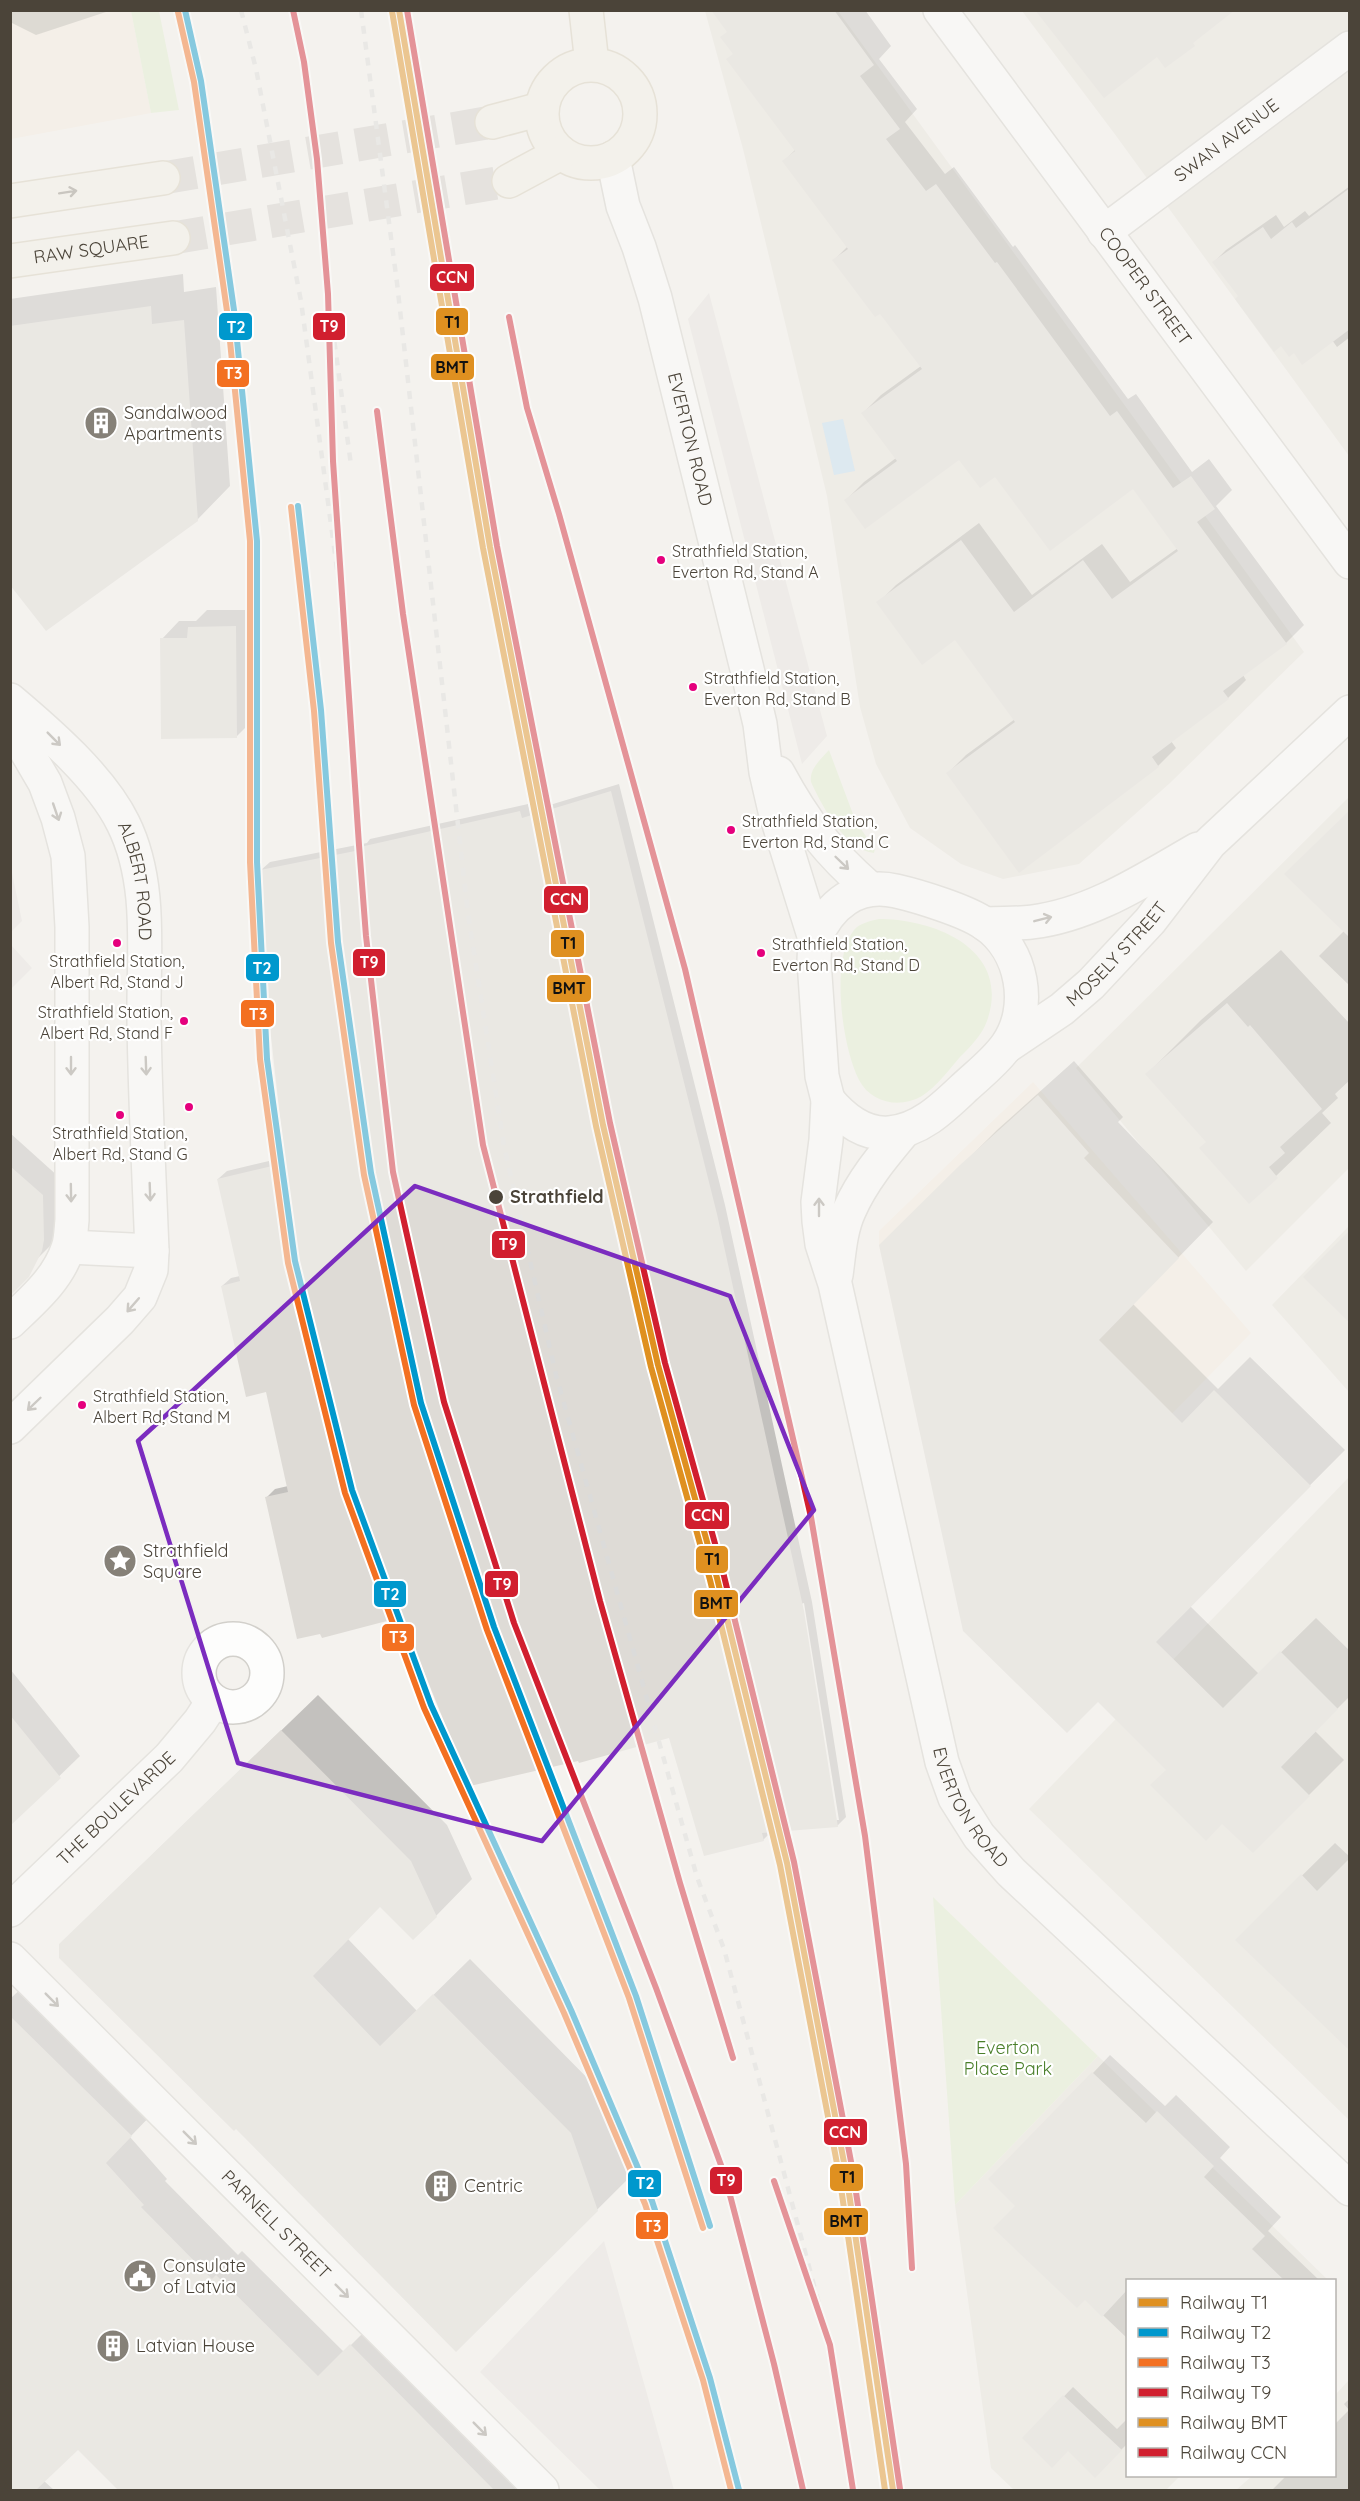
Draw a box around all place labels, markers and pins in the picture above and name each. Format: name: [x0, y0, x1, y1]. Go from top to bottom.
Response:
place label: Sandalwood Apartments: [124, 401, 227, 445]
building icon: Sandalwood Apartments: [83, 405, 119, 441]
place label: Strathfield Station, Everton Rd, Stand A: [672, 541, 819, 582]
marker: Strathfield Station, Everton Rd, Stand A: [655, 554, 667, 566]
place label: Strathfield Station, Everton Rd, Stand B: [704, 668, 851, 709]
marker: Strathfield Station, Everton Rd, Stand B: [687, 681, 699, 693]
place label: Strathfield Station, Everton Rd, Stand C: [742, 811, 889, 852]
marker: Strathfield Station, Everton Rd, Stand C: [725, 824, 737, 836]
place label: Strathfield Station, Everton Rd, Stand D: [772, 934, 920, 975]
marker: Strathfield Station, Albert Rd, Stand J: [111, 937, 123, 949]
marker: Strathfield Station, Everton Rd, Stand D: [755, 947, 767, 959]
place label: Strathfield Station, Albert Rd, Stand J: [49, 951, 185, 992]
place label: Strathfield Station, Albert Rd, Stand F: [38, 1002, 173, 1043]
marker: Strathfield Station, Albert Rd, Stand F: [178, 1015, 190, 1027]
unlabelled marker: [183, 1101, 195, 1113]
marker: Strathfield Station, Albert Rd, Stand G: [114, 1109, 126, 1121]
place label: Strathfield Station, Albert Rd, Stand G: [52, 1123, 188, 1164]
place label: Strathfield: [510, 1185, 604, 1208]
marker: Strathfield: [487, 1188, 505, 1206]
place label: Strathfield Station, Albert Rd, Stand M: [93, 1386, 230, 1427]
marker: Strathfield Station, Albert Rd, Stand M: [76, 1399, 88, 1411]
place label: Strathfield Square: [143, 1539, 229, 1583]
place icon: Strathfield Square: [102, 1543, 138, 1579]
building icon: Centric: [423, 2168, 459, 2204]
place label: Centric: [464, 2174, 523, 2197]
place label: Consulate of Latvia: [163, 2254, 246, 2298]
public building icon: Consulate of Latvia: [122, 2258, 158, 2294]
building icon: Latvian House: [95, 2328, 131, 2364]
place label: Latvian House: [136, 2334, 255, 2357]

